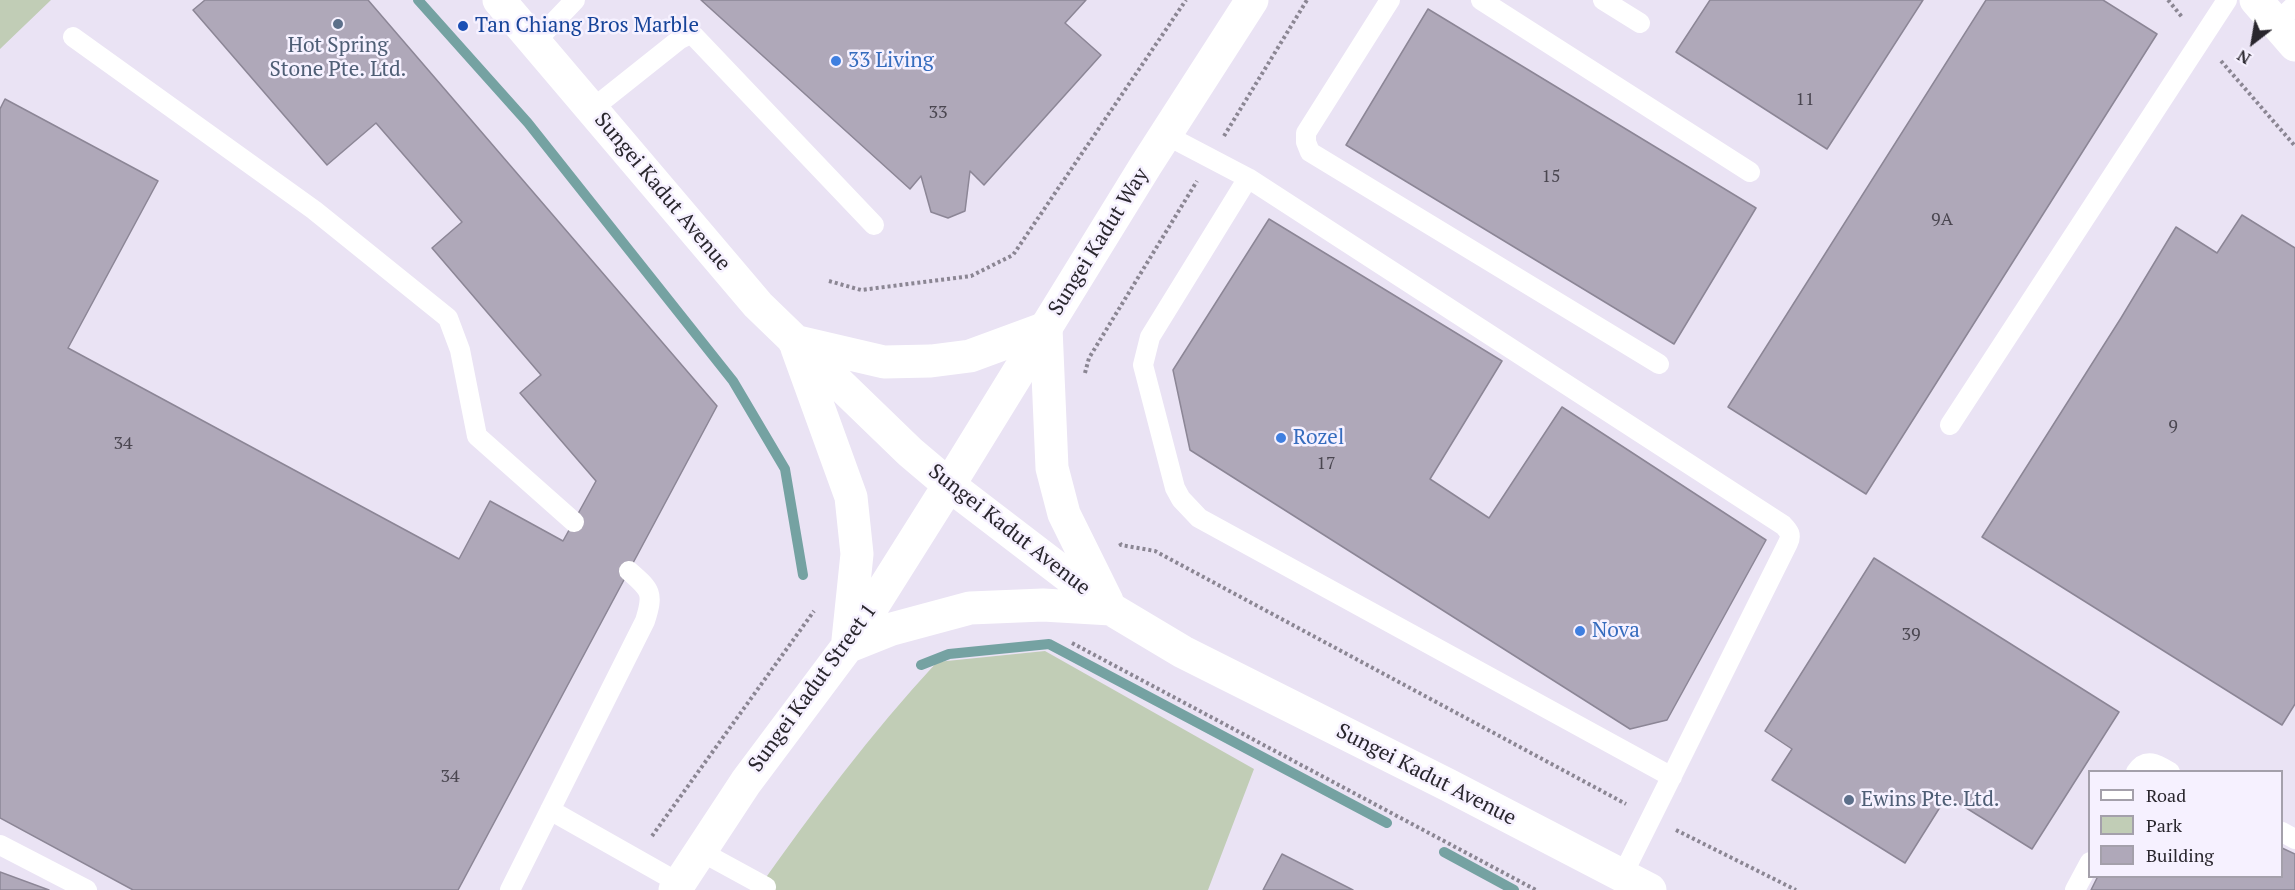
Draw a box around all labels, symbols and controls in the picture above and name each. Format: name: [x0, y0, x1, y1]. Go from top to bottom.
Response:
north arrow: [2223, 12, 2283, 72]
place label: Tan Chiang Bros Marble: [475, 13, 699, 39]
marker: Hot Spring Stone Pte. Ltd.: [331, 17, 345, 31]
marker: Tan Chiang Bros Marble: [456, 19, 470, 33]
place label: Hot Spring Stone Pte. Ltd.: [270, 33, 406, 83]
text: N: [2233, 45, 2255, 70]
place label: 33 Living: [848, 48, 934, 74]
marker: 33 Living: [829, 54, 843, 68]
house number: 11: [1795, 89, 1815, 111]
house number: 33: [928, 102, 948, 124]
street label: Sungei Kadut Avenue: [589, 108, 735, 276]
street label: Sungei Kadut Way: [1044, 164, 1154, 320]
house number: 15: [1541, 166, 1561, 188]
house number: 9A: [1931, 209, 1953, 231]
house number: 9: [2168, 416, 2178, 438]
place label: Rozel: [1293, 425, 1344, 451]
marker: Rozel: [1274, 431, 1288, 445]
house number: 34: [113, 433, 133, 455]
house number: 17: [1316, 453, 1336, 475]
street label: Sungei Kadut Avenue: [923, 459, 1095, 601]
street label: Sungei Kadut Street 1: [743, 599, 883, 777]
place label: Nova: [1592, 618, 1640, 644]
marker: Nova: [1573, 624, 1587, 638]
house number: 39: [1901, 624, 1921, 646]
street label: Sungei Kadut Avenue: [1332, 719, 1520, 831]
house number: 34: [440, 766, 460, 788]
legend: [2088, 770, 2283, 878]
text: Road: [2146, 783, 2186, 807]
place label: Ewins Pte. Ltd.: [1861, 787, 2000, 813]
marker: Ewins Pte. Ltd.: [1842, 793, 1856, 807]
text: Park: [2146, 813, 2182, 837]
text: Building: [2146, 843, 2214, 867]

